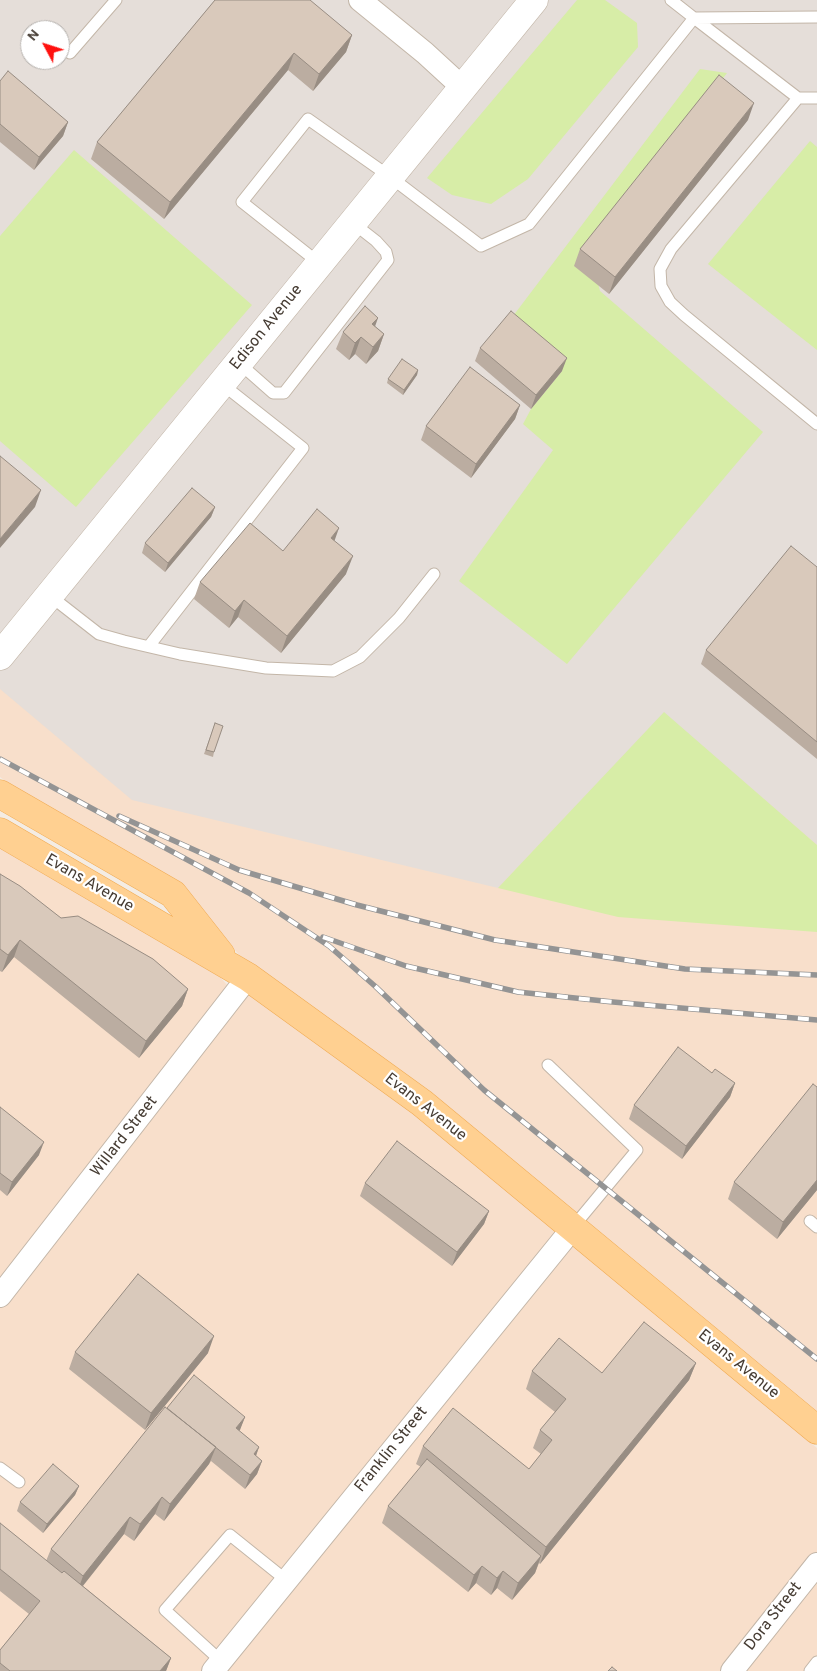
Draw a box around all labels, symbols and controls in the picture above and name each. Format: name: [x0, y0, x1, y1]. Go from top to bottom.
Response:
north arrow: [20, 20, 70, 70]
text: N: [24, 26, 44, 45]
street label: Edison Avenue: [227, 281, 307, 375]
street label: Evans Avenue: [41, 851, 137, 917]
street label: Evans Avenue: [380, 1070, 470, 1146]
street label: Willard Street: [88, 1093, 162, 1181]
street label: Evans Avenue: [693, 1326, 783, 1404]
street label: Franklin Street: [352, 1403, 432, 1497]
street label: Dora Street: [741, 1579, 807, 1655]

